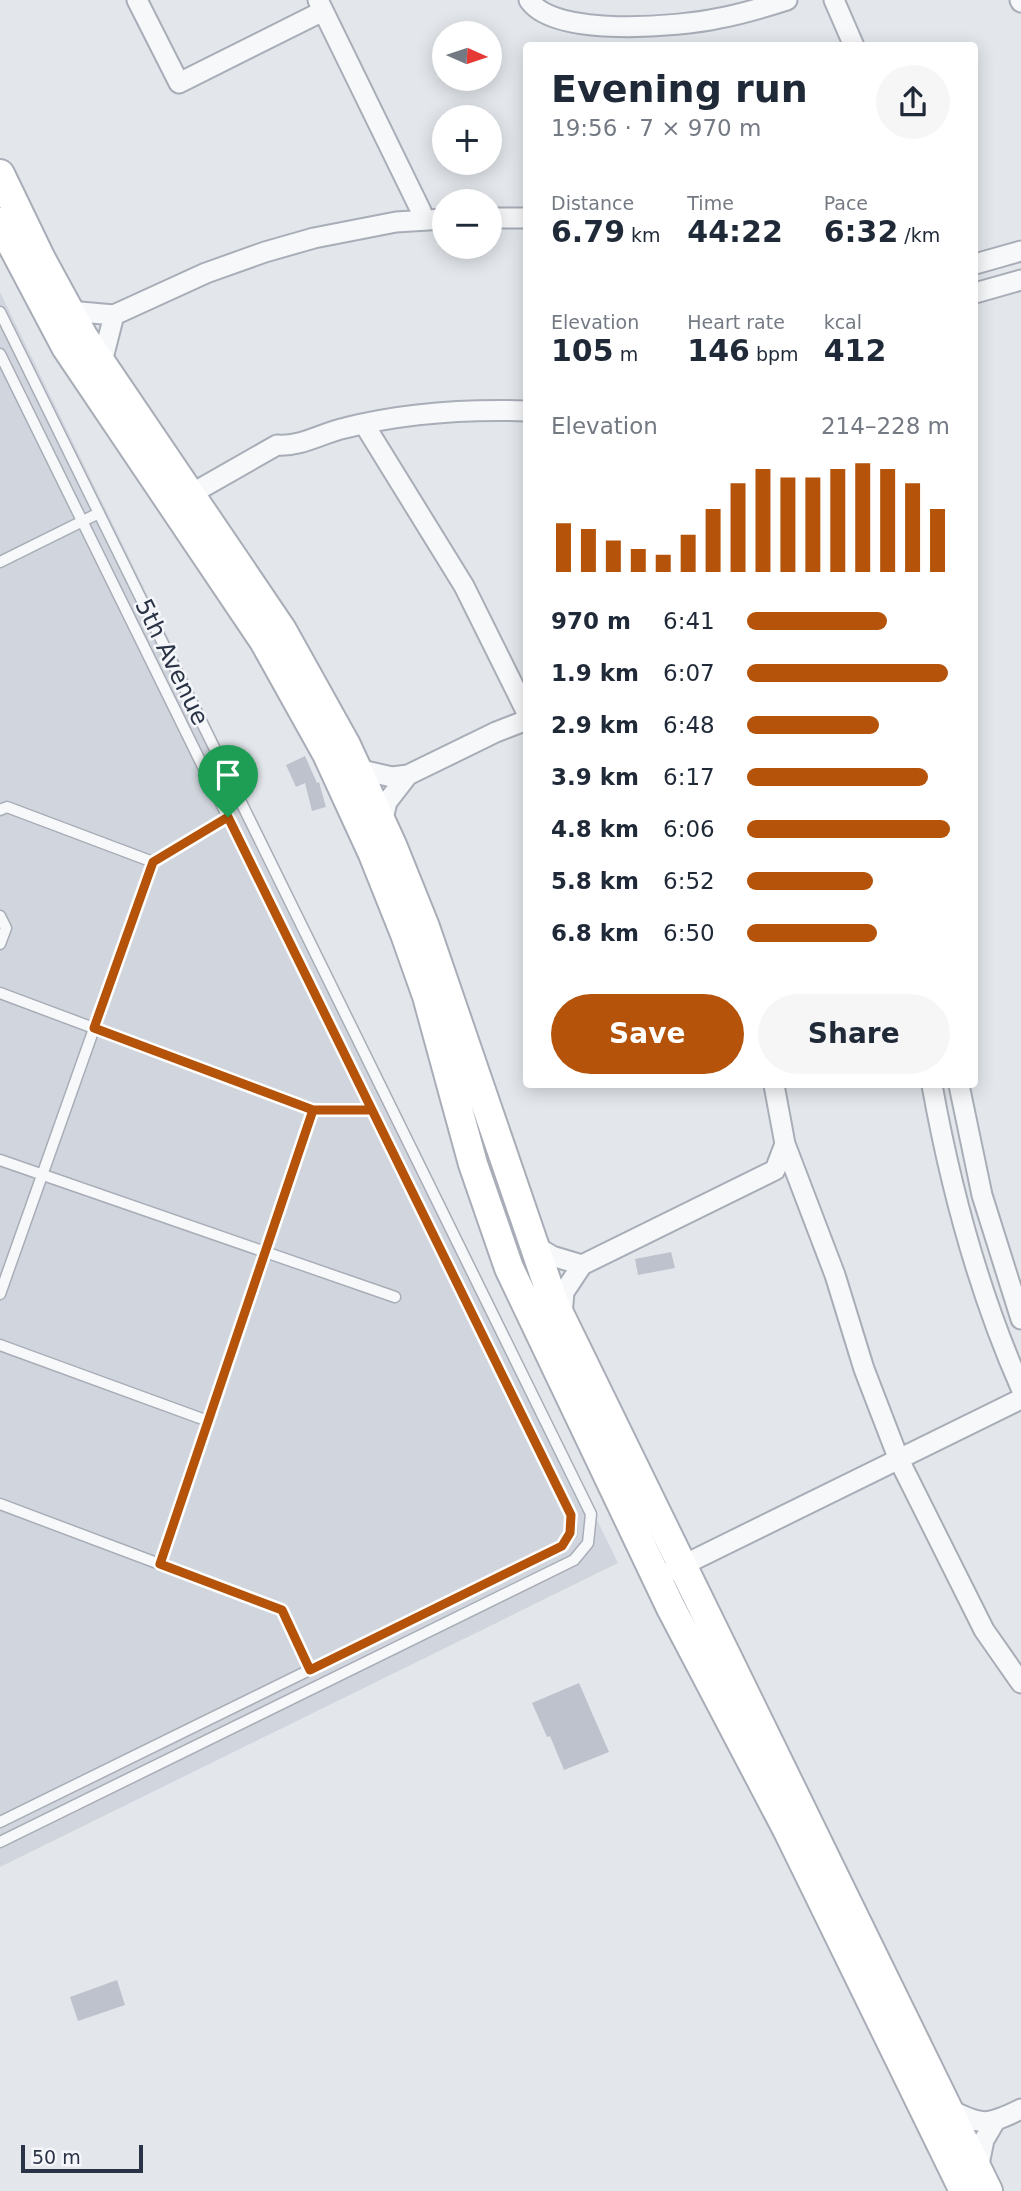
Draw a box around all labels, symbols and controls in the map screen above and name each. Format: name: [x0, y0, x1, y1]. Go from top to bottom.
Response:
north arrow: [432, 21, 502, 91]
map controls: [432, 21, 502, 259]
button: share: [876, 65, 950, 139]
text: Evening run: [551, 67, 808, 111]
button: +: [432, 105, 502, 175]
text: 19:56 · 7 × 970 m: [551, 115, 761, 141]
button: −: [432, 189, 502, 259]
text: Distance: [551, 192, 634, 214]
text: Time: [687, 192, 734, 214]
text: Pace: [824, 192, 868, 214]
text: 6.79: [551, 214, 625, 249]
text: 44:22: [687, 214, 783, 249]
text: 6:32: [824, 214, 898, 249]
text: km: [625, 224, 661, 246]
text: /km: [898, 224, 940, 246]
text: Elevation: [551, 311, 639, 333]
text: Heart rate: [687, 311, 785, 333]
text: kcal: [824, 311, 862, 333]
text: 105: [551, 333, 614, 368]
text: 146: [687, 333, 750, 368]
text: 412: [824, 333, 886, 368]
text: m: [614, 343, 638, 365]
text: bpm: [750, 343, 799, 365]
text: Elevation: [551, 413, 658, 439]
text: 214–228 m: [821, 413, 950, 439]
street label: 5th Avenue: [129, 594, 215, 730]
text: 970 m: [551, 608, 631, 634]
text: 6:41: [663, 608, 715, 634]
text: 1.9 km: [551, 660, 639, 686]
text: 6:07: [663, 660, 715, 686]
text: 2.9 km: [551, 712, 639, 738]
text: 6:48: [663, 712, 715, 738]
pin: [198, 745, 258, 817]
icon: arrive: [209, 756, 247, 794]
text: 3.9 km: [551, 764, 639, 790]
text: 6:17: [663, 764, 715, 790]
text: 4.8 km: [551, 816, 639, 842]
text: 6:06: [663, 816, 715, 842]
text: 5.8 km: [551, 868, 639, 894]
text: 6:52: [663, 868, 715, 894]
text: 6.8 km: [551, 920, 639, 946]
text: 6:50: [663, 920, 715, 946]
button: Save: [551, 994, 744, 1074]
button: Share: [758, 994, 950, 1074]
scale bar: [21, 2142, 144, 2174]
text: 50 m: [32, 2146, 81, 2168]

